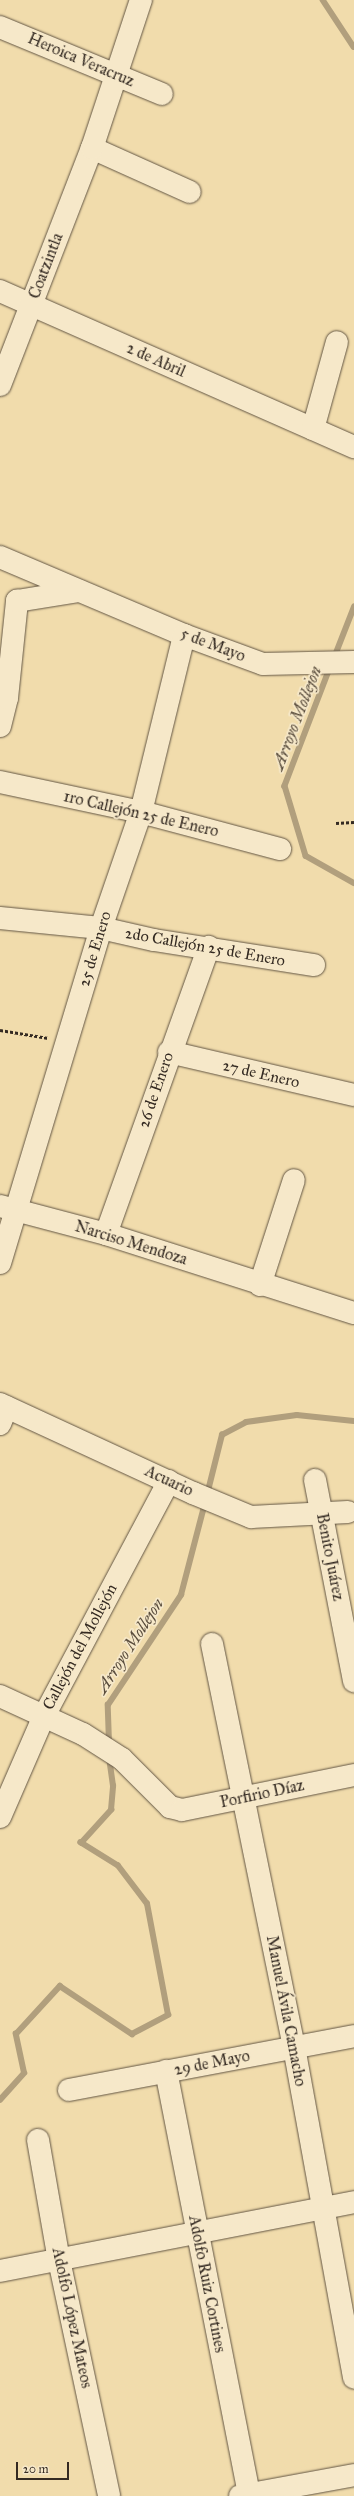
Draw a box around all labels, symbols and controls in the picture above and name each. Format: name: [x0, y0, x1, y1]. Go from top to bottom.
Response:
street label: Heroica Veracruz: [25, 29, 137, 91]
street label: Coatzintla: [25, 231, 67, 301]
street label: 2 de Abril: [123, 338, 189, 382]
street label: 5 de Mayo: [178, 624, 248, 666]
water label: Arroyo Mollejon: [268, 663, 326, 773]
street label: 1ro Callejón 25 de Enero: [62, 787, 220, 841]
street label: 25 de Enero: [74, 909, 116, 989]
street label: 2do Callejón 25 de Enero: [123, 923, 287, 971]
street label: 26 de Enero: [134, 1050, 178, 1130]
street label: 27 de Enero: [221, 1056, 301, 1092]
street label: Narciso Mendoza: [72, 1217, 190, 1269]
street label: Acuario: [142, 1461, 196, 1501]
street label: Benito Juárez: [312, 1512, 348, 1602]
street label: Callejón del Mollejón: [39, 1581, 121, 1713]
water label: Arroyo Mollejon: [92, 1595, 168, 1697]
street label: Porfirio Díaz: [218, 1776, 306, 1812]
street label: Manuel Ávila Camacho: [262, 1934, 310, 2088]
street label: 29 de Mayo: [173, 2046, 251, 2080]
street label: Adolfo Ruiz Cortines: [184, 2214, 230, 2354]
street label: Adolfo López Mateos: [48, 2246, 96, 2390]
scale bar: [18, 2454, 71, 2480]
text: 20 m: [23, 2462, 49, 2476]

